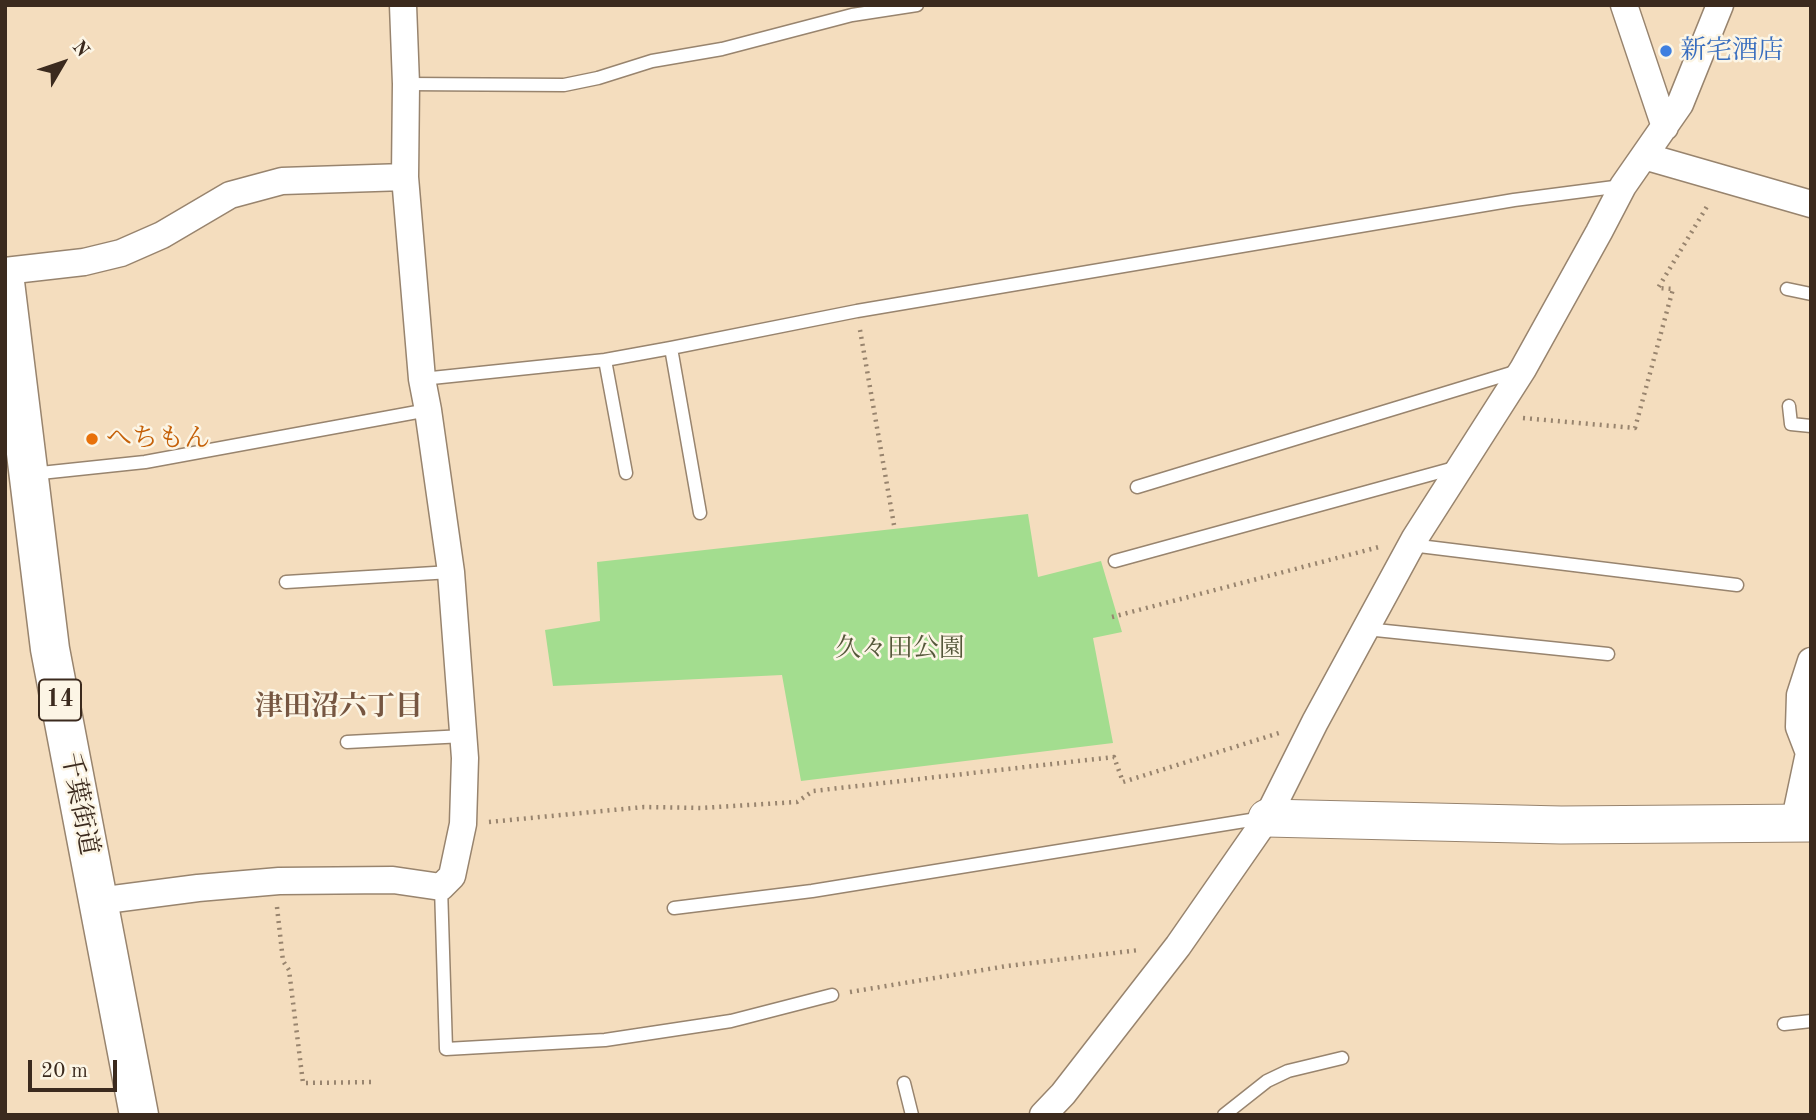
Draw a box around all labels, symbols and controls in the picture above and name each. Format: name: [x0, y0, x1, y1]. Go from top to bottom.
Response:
north arrow: [28, 28, 98, 98]
place label: 新宅酒店: [1680, 35, 1784, 67]
text: N: [68, 38, 92, 61]
marker: 新宅酒店: [1658, 43, 1674, 59]
place label: へちもん: [106, 423, 210, 455]
marker: へちもん: [84, 431, 100, 447]
park label: 久々田公園: [835, 633, 965, 665]
road number: 14: [39, 680, 81, 720]
district label: 津田沼六丁目: [255, 691, 423, 725]
street label: 千葉街道: [54, 750, 104, 858]
scale bar: [32, 1046, 121, 1090]
text: 20 m: [41, 1061, 88, 1082]

